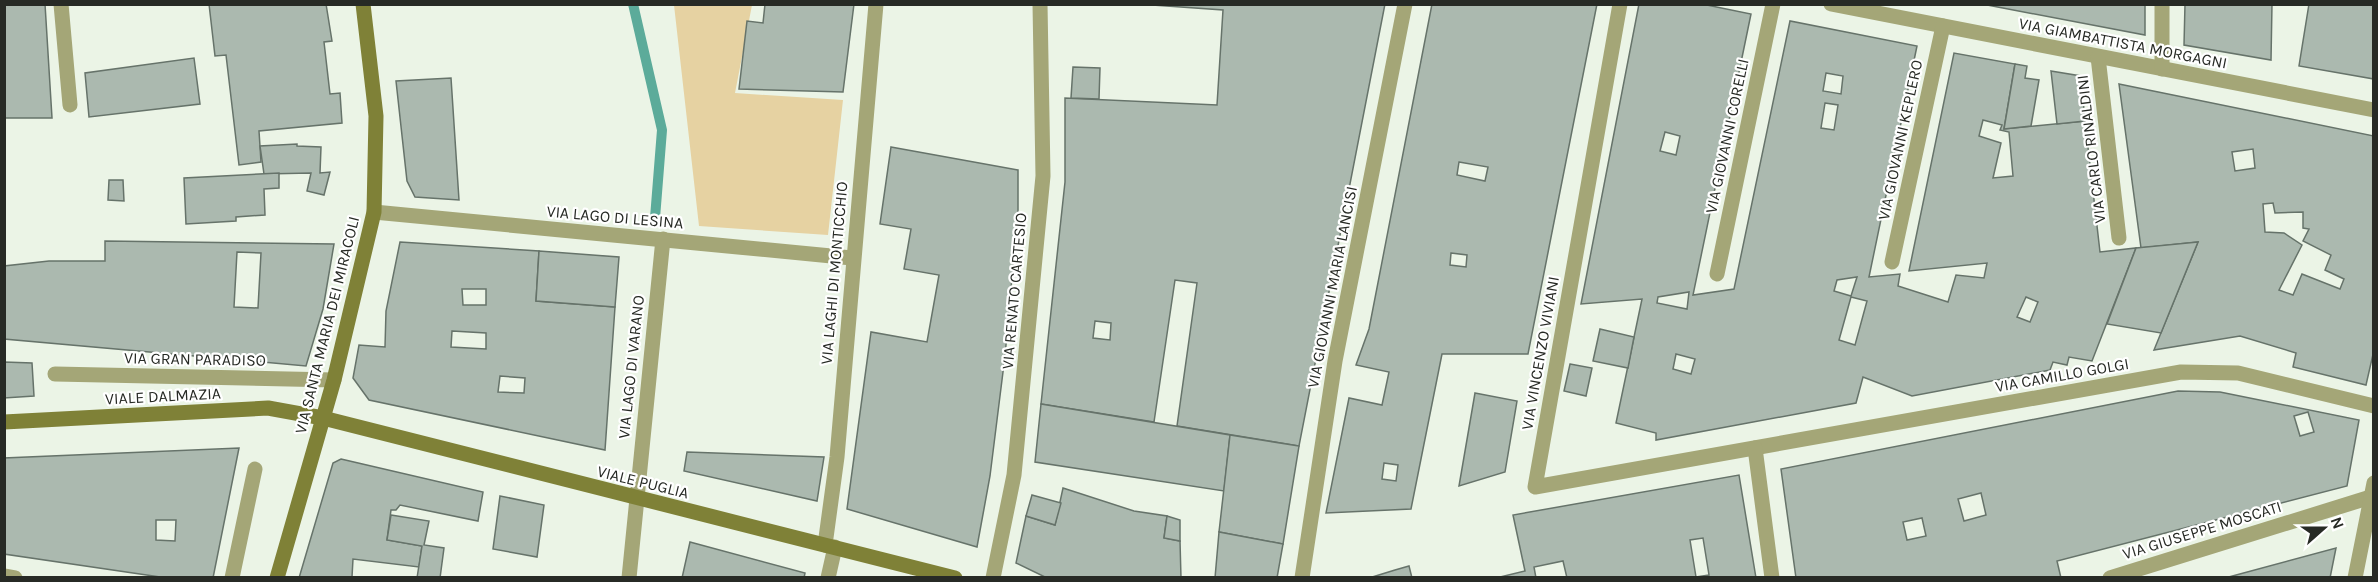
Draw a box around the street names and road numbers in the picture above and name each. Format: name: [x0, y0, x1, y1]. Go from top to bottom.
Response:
street label: VIA GIAMBATTISTA MORGAGNI: [2017, 13, 2229, 73]
street label: VIA GIOVANNI CORELLI: [1701, 57, 1753, 215]
street label: VIA GIOVANNI KEPLERO: [1874, 58, 1926, 222]
street label: VIA CARLO RINALDINI: [2072, 74, 2110, 224]
street label: VIA LAGHI DI MONTICCHIO: [817, 181, 851, 365]
street label: VIA GIOVANNI MARIA LANCISI: [1303, 184, 1361, 390]
street label: VIA LAGO DI LESINA: [546, 202, 684, 232]
street label: VIA RENATO CARTESIO: [998, 212, 1030, 370]
street label: VIA SANTA MARIA DEI MIRACOLI: [291, 214, 363, 436]
street label: VIA VINCENZO VIVIANI: [1517, 275, 1563, 431]
street label: VIA LAGO DI VARANO: [614, 294, 648, 440]
street label: VIA GRAN PARADISO: [124, 348, 266, 370]
street label: VIA CAMILLO GOLGI: [1994, 354, 2130, 396]
street label: VIALE DALMAZIA: [105, 383, 221, 409]
street label: VIALE PUGLIA: [595, 461, 691, 503]
street label: VIA GIUSEPPE MOSCATI: [2120, 497, 2284, 563]

